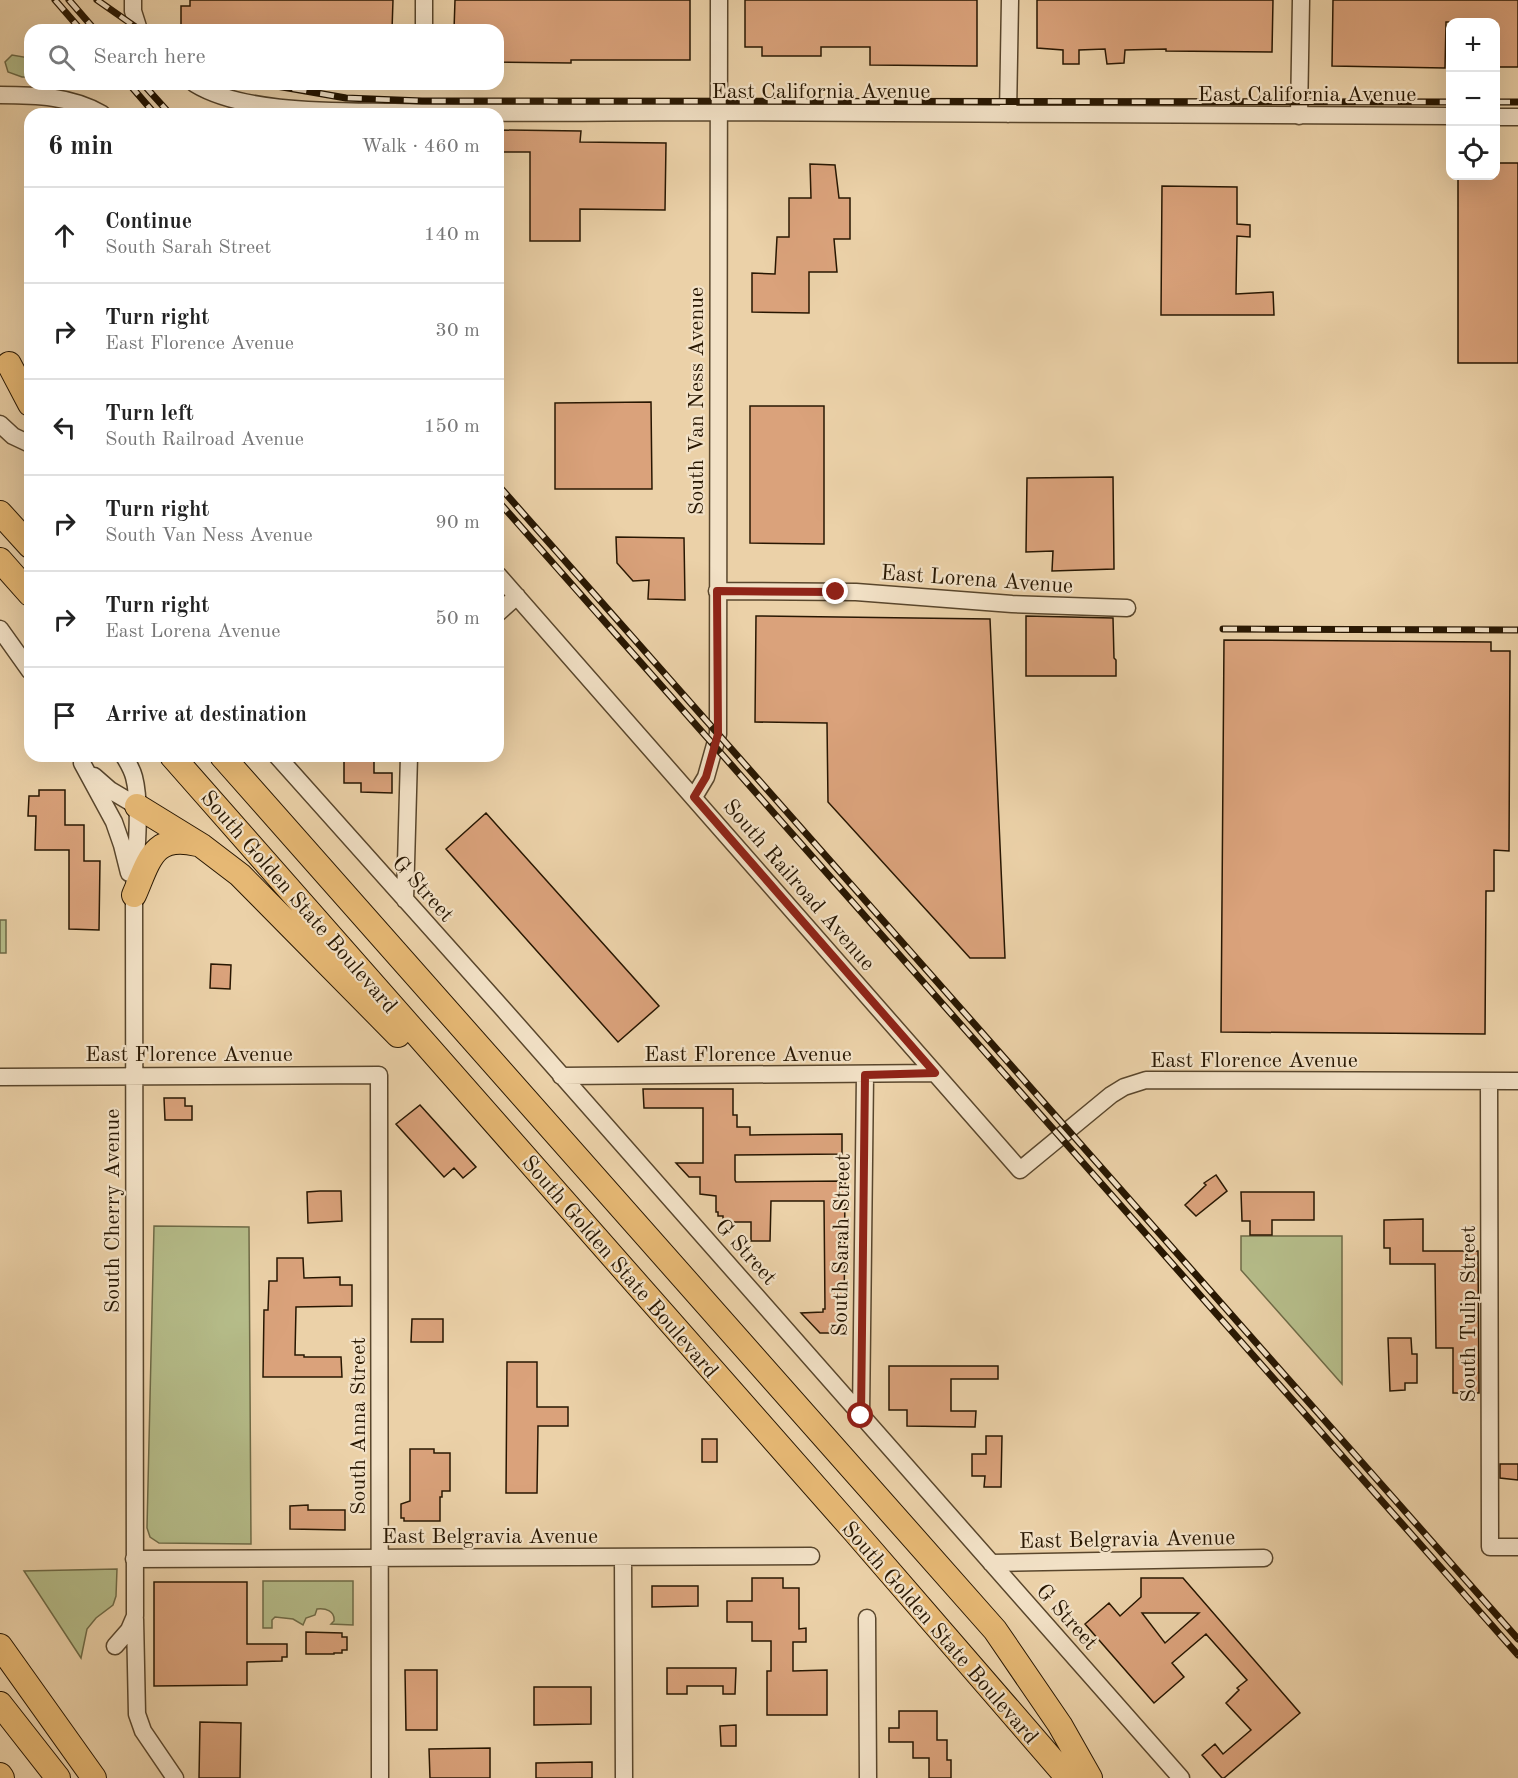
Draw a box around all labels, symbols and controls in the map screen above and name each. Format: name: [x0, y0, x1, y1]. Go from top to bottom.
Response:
map controls: [1446, 18, 1500, 180]
button: +: [1446, 18, 1500, 72]
search box: [24, 24, 504, 90]
icon: search: [45, 41, 78, 74]
text: Search here: [93, 46, 206, 68]
button: −: [1446, 72, 1500, 126]
street label: East California Avenue: [712, 81, 930, 103]
street label: East California Avenue: [1198, 84, 1416, 106]
button: locate: [1446, 126, 1500, 180]
text: 6 min: [48, 134, 113, 160]
text: Walk · 460 m: [361, 137, 480, 157]
text: Continue: [105, 211, 192, 233]
icon: ahead: [48, 219, 81, 252]
text: 140 m: [424, 225, 480, 245]
text: South Sarah Street: [105, 238, 271, 258]
street label: South Van Ness Avenue: [686, 287, 708, 515]
text: Turn right: [105, 307, 209, 329]
icon: right: [48, 315, 81, 348]
text: 30 m: [435, 321, 480, 341]
text: East Florence Avenue: [105, 334, 294, 354]
text: Turn left: [105, 403, 194, 425]
icon: left: [48, 411, 81, 444]
text: 150 m: [424, 417, 480, 437]
text: South Railroad Avenue: [105, 430, 304, 450]
text: Turn right: [105, 499, 209, 521]
icon: right: [48, 507, 81, 540]
text: 90 m: [435, 513, 480, 533]
text: South Van Ness Avenue: [105, 526, 313, 546]
street label: East Lorena Avenue: [880, 562, 1074, 598]
route end: [822, 578, 848, 604]
text: Turn right: [105, 595, 209, 617]
icon: right: [48, 603, 81, 636]
text: 50 m: [435, 609, 480, 629]
text: East Lorena Avenue: [105, 622, 280, 642]
icon: arrive: [48, 699, 81, 732]
text: Arrive at destination: [105, 704, 307, 726]
street label: South Golden State Boulevard: [196, 787, 401, 1018]
street label: South Railroad Avenue: [718, 795, 879, 975]
street label: G Street: [387, 852, 458, 927]
street label: East Florence Avenue: [85, 1044, 293, 1066]
street label: East Florence Avenue: [644, 1044, 852, 1066]
street label: East Florence Avenue: [1150, 1050, 1358, 1072]
street label: South Cherry Avenue: [102, 1109, 124, 1313]
street label: South Golden State Boulevard: [517, 1152, 722, 1383]
street label: South Sarah Street: [829, 1153, 855, 1337]
street label: G Street: [710, 1215, 781, 1290]
street label: South Tulip Street: [1458, 1225, 1480, 1403]
street label: South Anna Street: [348, 1337, 370, 1515]
route start: [847, 1402, 873, 1428]
street label: South Golden State Boulevard: [837, 1518, 1042, 1749]
street label: East Belgravia Avenue: [382, 1526, 598, 1548]
street label: East Belgravia Avenue: [1019, 1527, 1235, 1553]
street label: G Street: [1031, 1580, 1102, 1655]

